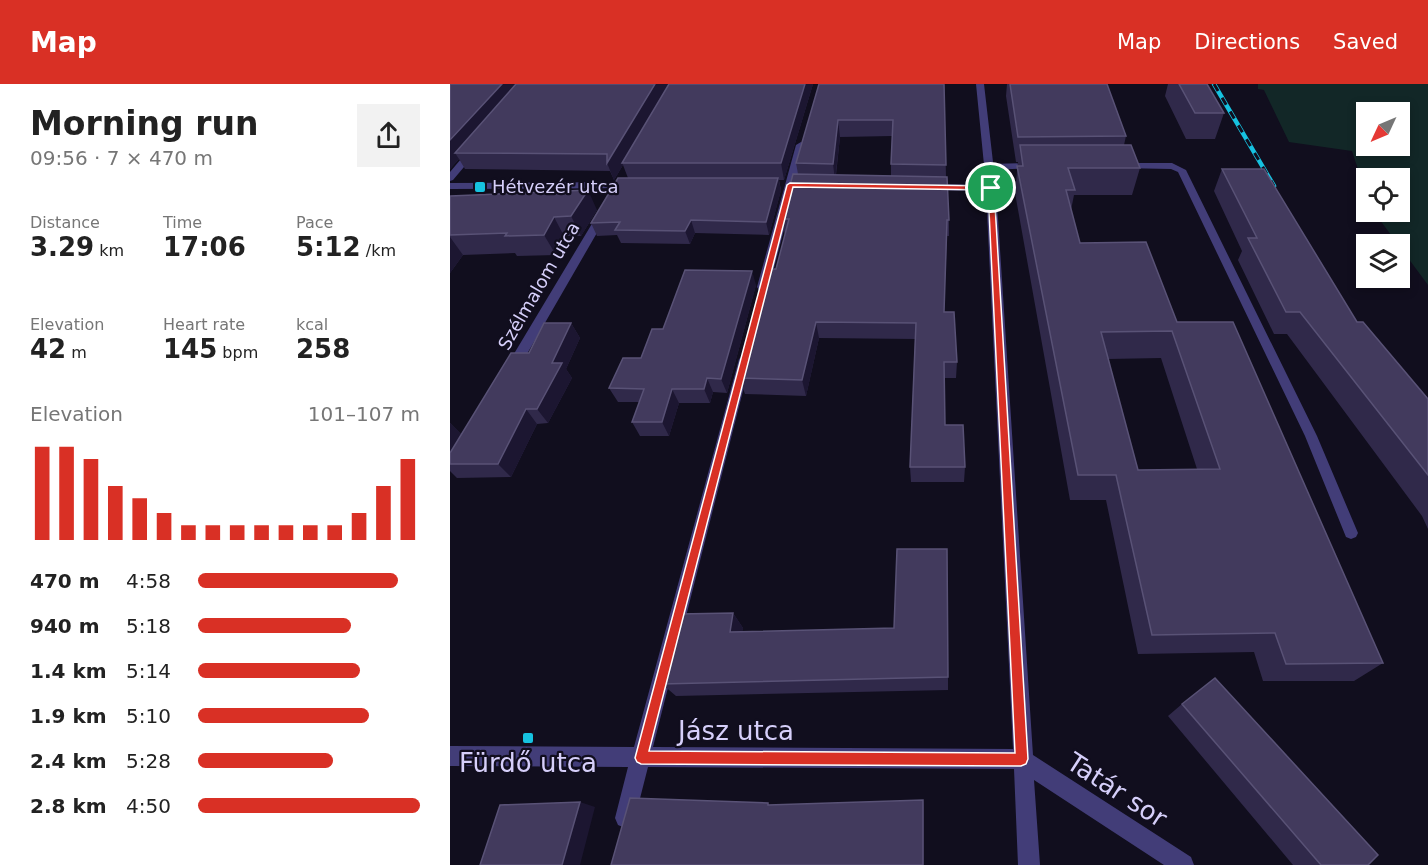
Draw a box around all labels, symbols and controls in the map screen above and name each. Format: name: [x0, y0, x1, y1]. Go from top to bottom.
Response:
text: Map: [30, 26, 97, 59]
text: Map: [1117, 30, 1161, 54]
text: Directions: [1194, 30, 1300, 54]
text: Saved: [1333, 30, 1398, 54]
north arrow: [1356, 102, 1410, 156]
map controls: [1356, 102, 1410, 288]
text: Morning run: [30, 104, 258, 143]
button: share: [357, 104, 420, 167]
text: 09:56 · 7 × 470 m: [30, 146, 213, 170]
pin: [965, 162, 1016, 213]
button: locate: [1356, 168, 1410, 222]
icon: arrive: [974, 171, 1007, 204]
place label: Hétvezér utca: [492, 176, 618, 197]
marker: Hétvezér utca: [473, 180, 487, 194]
text: Distance: [30, 213, 100, 232]
text: Time: [163, 213, 202, 232]
text: Pace: [296, 213, 333, 232]
street label: Szélmalom utca: [493, 218, 584, 353]
text: 3.29: [30, 232, 94, 262]
text: 17:06: [163, 232, 246, 262]
text: 5:12: [296, 232, 361, 262]
button: layers: [1356, 234, 1410, 288]
text: km: [94, 241, 124, 260]
text: /km: [361, 241, 396, 260]
text: Elevation: [30, 315, 104, 334]
text: Heart rate: [163, 315, 245, 334]
text: kcal: [296, 315, 328, 334]
text: 42: [30, 334, 66, 364]
text: 145: [163, 334, 217, 364]
text: 258: [296, 334, 350, 364]
text: m: [66, 343, 87, 362]
text: bpm: [217, 343, 258, 362]
text: Elevation: [30, 402, 123, 426]
text: 101–107 m: [308, 402, 420, 426]
text: 470 m: [30, 569, 100, 593]
text: 4:58: [126, 569, 171, 593]
text: 940 m: [30, 614, 100, 638]
text: 5:18: [126, 614, 171, 638]
text: 1.4 km: [30, 659, 107, 683]
text: 5:14: [126, 659, 171, 683]
text: 1.9 km: [30, 704, 107, 728]
text: 5:10: [126, 704, 171, 728]
street label: Jász utca: [676, 716, 794, 746]
marker: Fürdő utca: [521, 731, 535, 745]
street label: Tatár sor: [1061, 746, 1173, 833]
place label: Fürdő utca: [459, 748, 597, 778]
text: 2.4 km: [30, 749, 107, 773]
text: 5:28: [126, 749, 171, 773]
text: 2.8 km: [30, 794, 107, 818]
text: 4:50: [126, 794, 171, 818]

